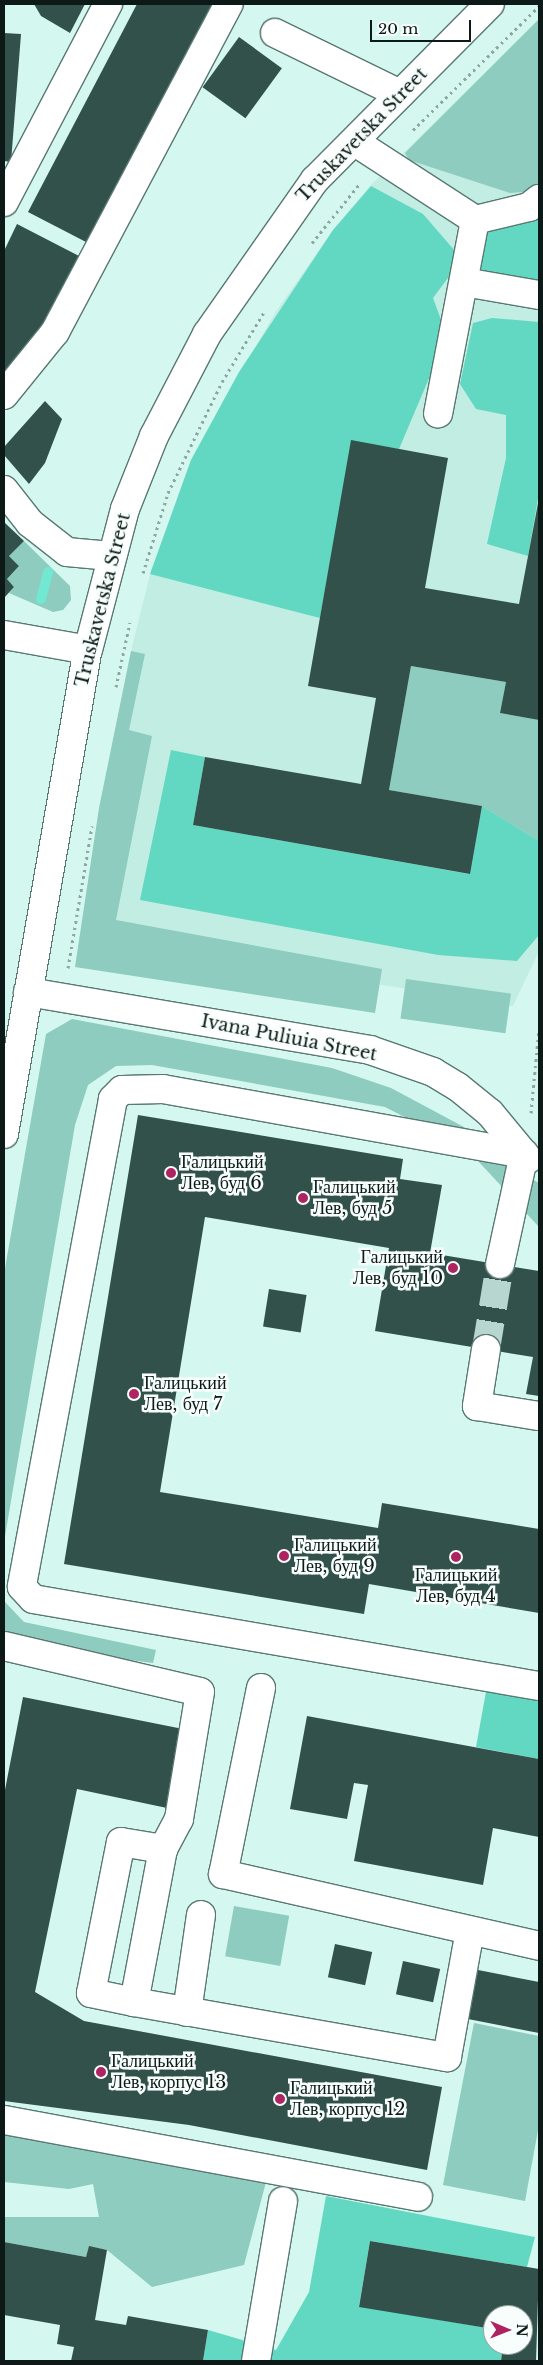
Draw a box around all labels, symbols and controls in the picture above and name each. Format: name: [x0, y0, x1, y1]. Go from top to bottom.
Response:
scale bar: [373, 10, 474, 42]
text: 20 m: [378, 19, 418, 38]
street label: Truskavetska Street: [292, 63, 432, 207]
street label: Truskavetska Street: [71, 511, 135, 689]
street label: Ivana Puliuia Street: [199, 1010, 379, 1066]
place label: Галицький Лев, буд 6: [181, 1152, 264, 1194]
marker: Галицький Лев, буд 6: [165, 1167, 177, 1179]
place label: Галицький Лев, буд 5: [313, 1177, 396, 1220]
marker: Галицький Лев, буд 5: [297, 1192, 309, 1204]
place label: Галицький Лев, буд 10: [353, 1247, 443, 1290]
marker: Галицький Лев, буд 10: [447, 1262, 459, 1274]
place label: Галицький Лев, буд 7: [144, 1373, 227, 1416]
marker: Галицький Лев, буд 7: [128, 1388, 140, 1400]
place label: Галицький Лев, буд 9: [294, 1535, 377, 1578]
marker: Галицький Лев, буд 9: [278, 1550, 290, 1562]
marker: Галицький Лев, буд 4: [450, 1551, 462, 1563]
place label: Галицький Лев, буд 4: [415, 1565, 497, 1608]
place label: Галицький Лев, корпус 13: [111, 2051, 226, 2094]
marker: Галицький Лев, корпус 13: [95, 2066, 107, 2078]
place label: Галицький Лев, корпус 12: [290, 2078, 405, 2120]
marker: Галицький Лев, корпус 12: [274, 2093, 286, 2105]
north arrow: [483, 2305, 533, 2355]
text: N: [513, 2323, 531, 2337]

